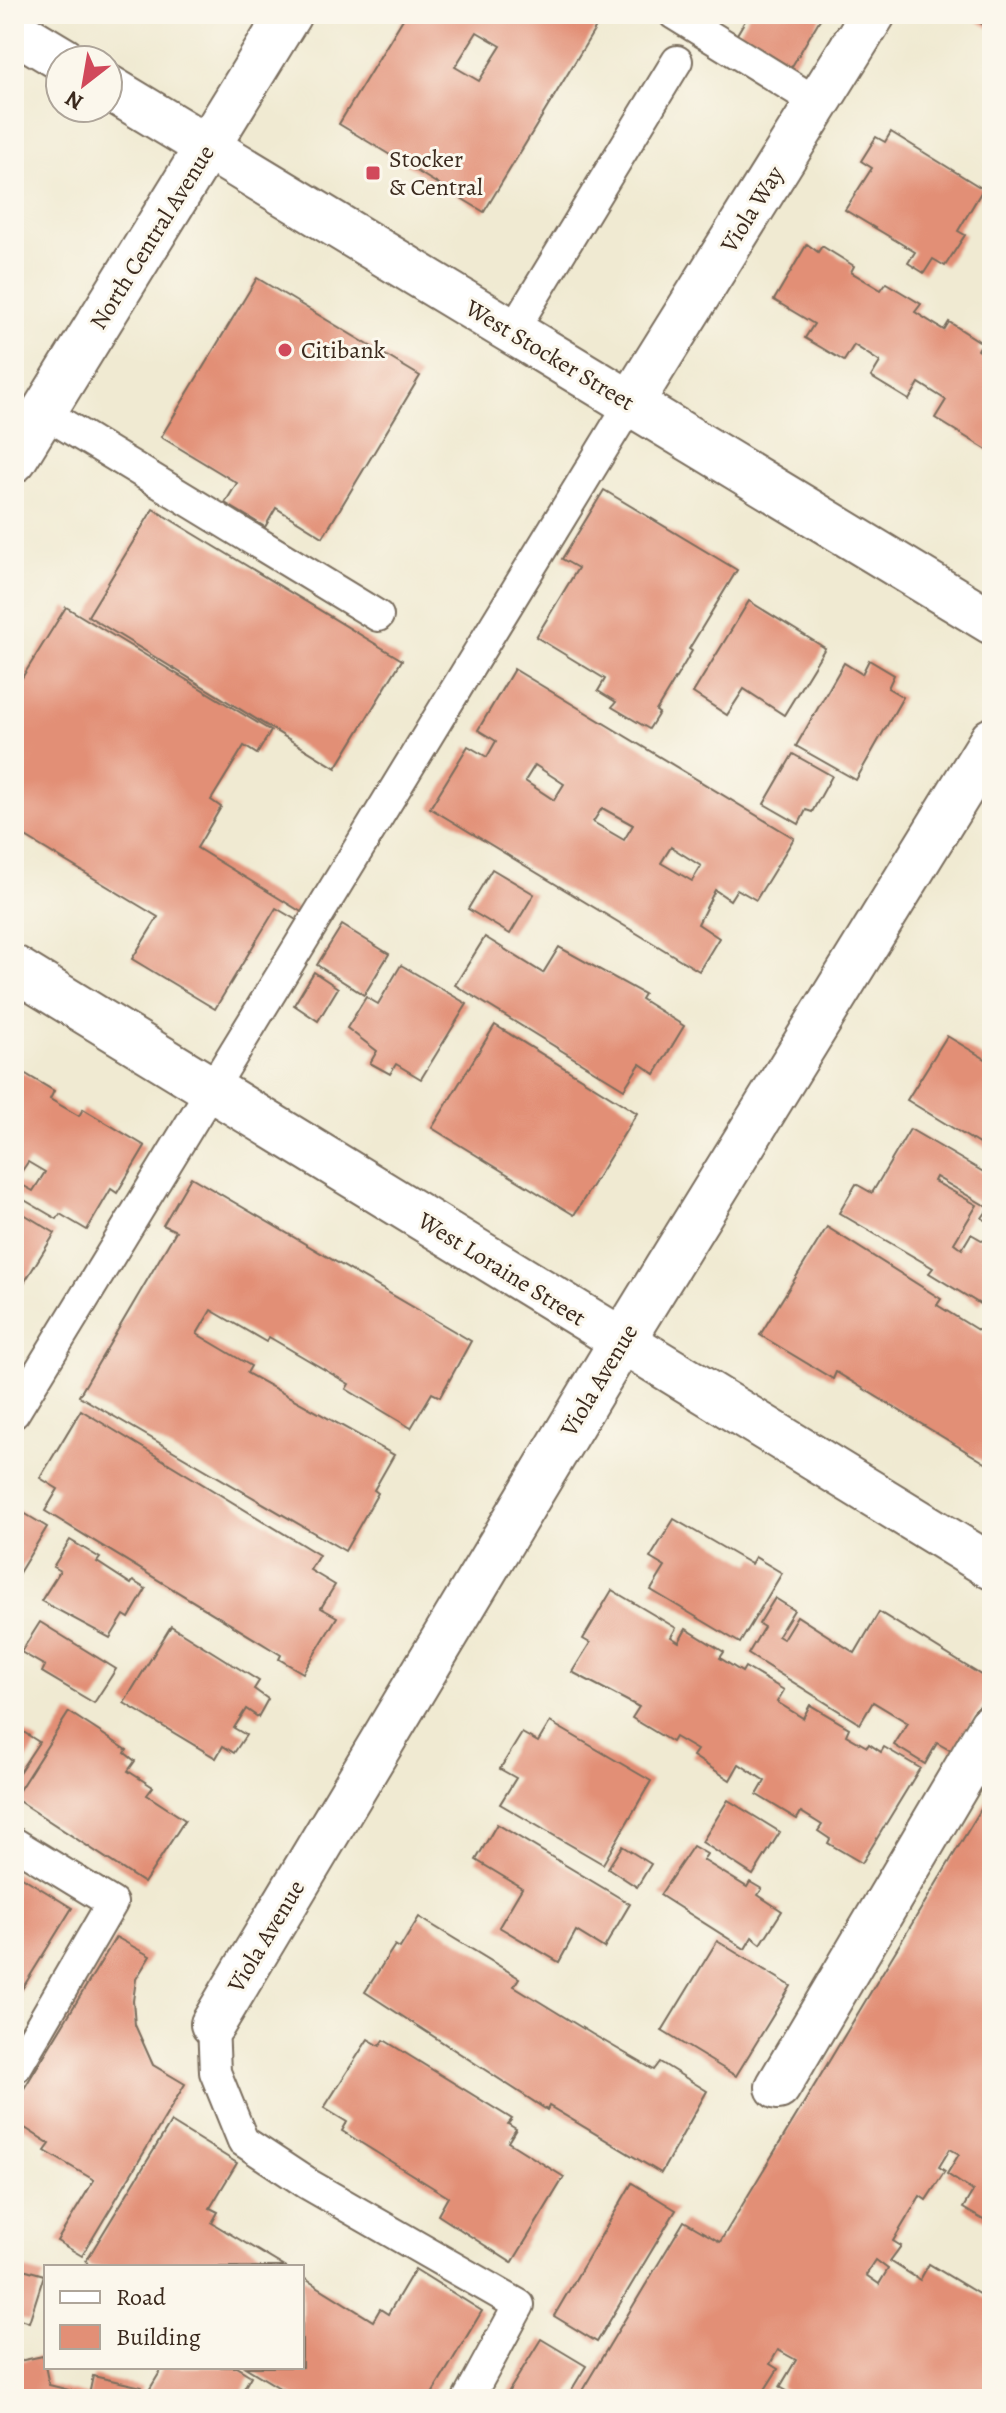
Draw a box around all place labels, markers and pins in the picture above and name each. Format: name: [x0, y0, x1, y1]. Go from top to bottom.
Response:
place label: Stocker & Central: [389, 143, 483, 203]
marker: Stocker & Central: [364, 164, 382, 182]
place label: Citibank: [301, 334, 386, 366]
marker: Citibank: [276, 341, 294, 359]

